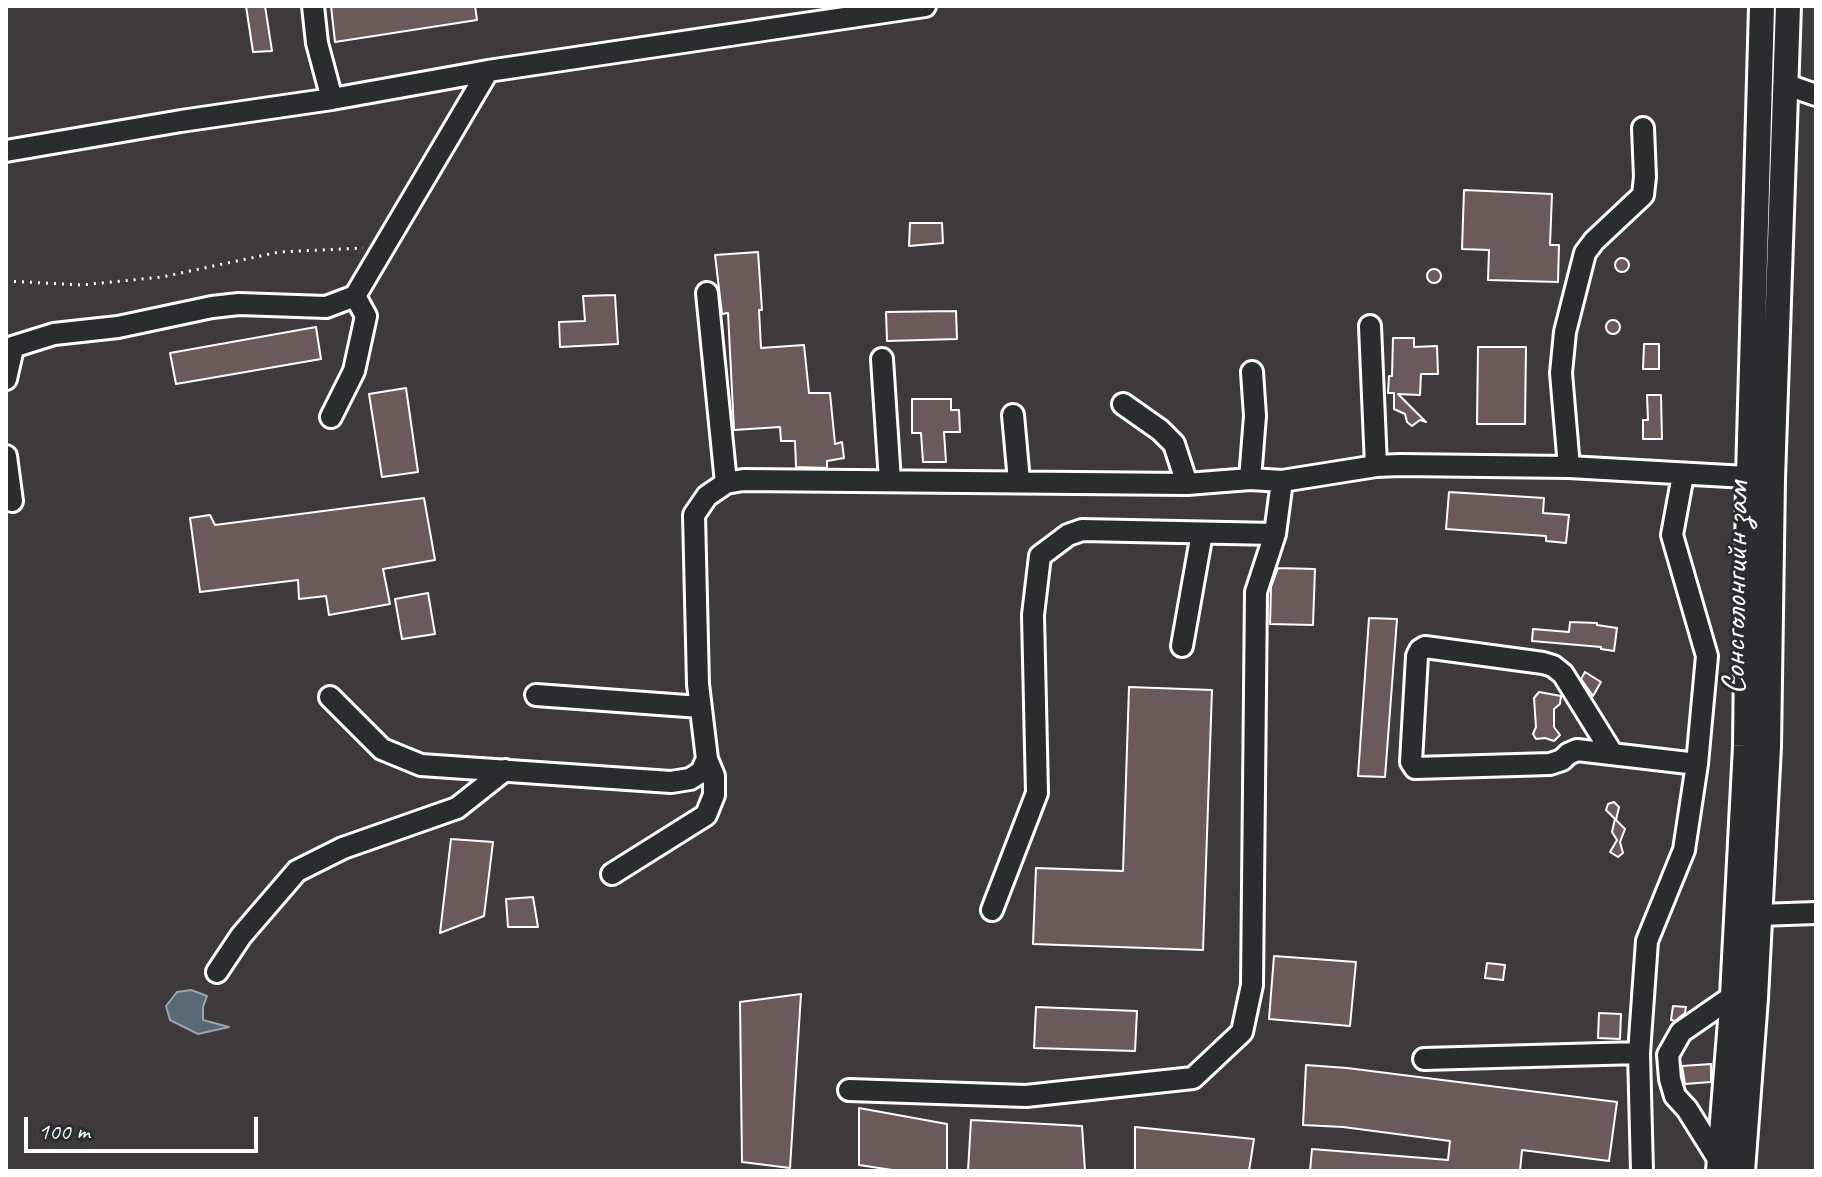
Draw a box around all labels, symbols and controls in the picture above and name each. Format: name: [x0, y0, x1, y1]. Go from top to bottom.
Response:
street label: Сонсголонгийн зам: [1715, 481, 1759, 695]
scale bar: [28, 1101, 262, 1151]
text: 100 m: [38, 1116, 90, 1146]

